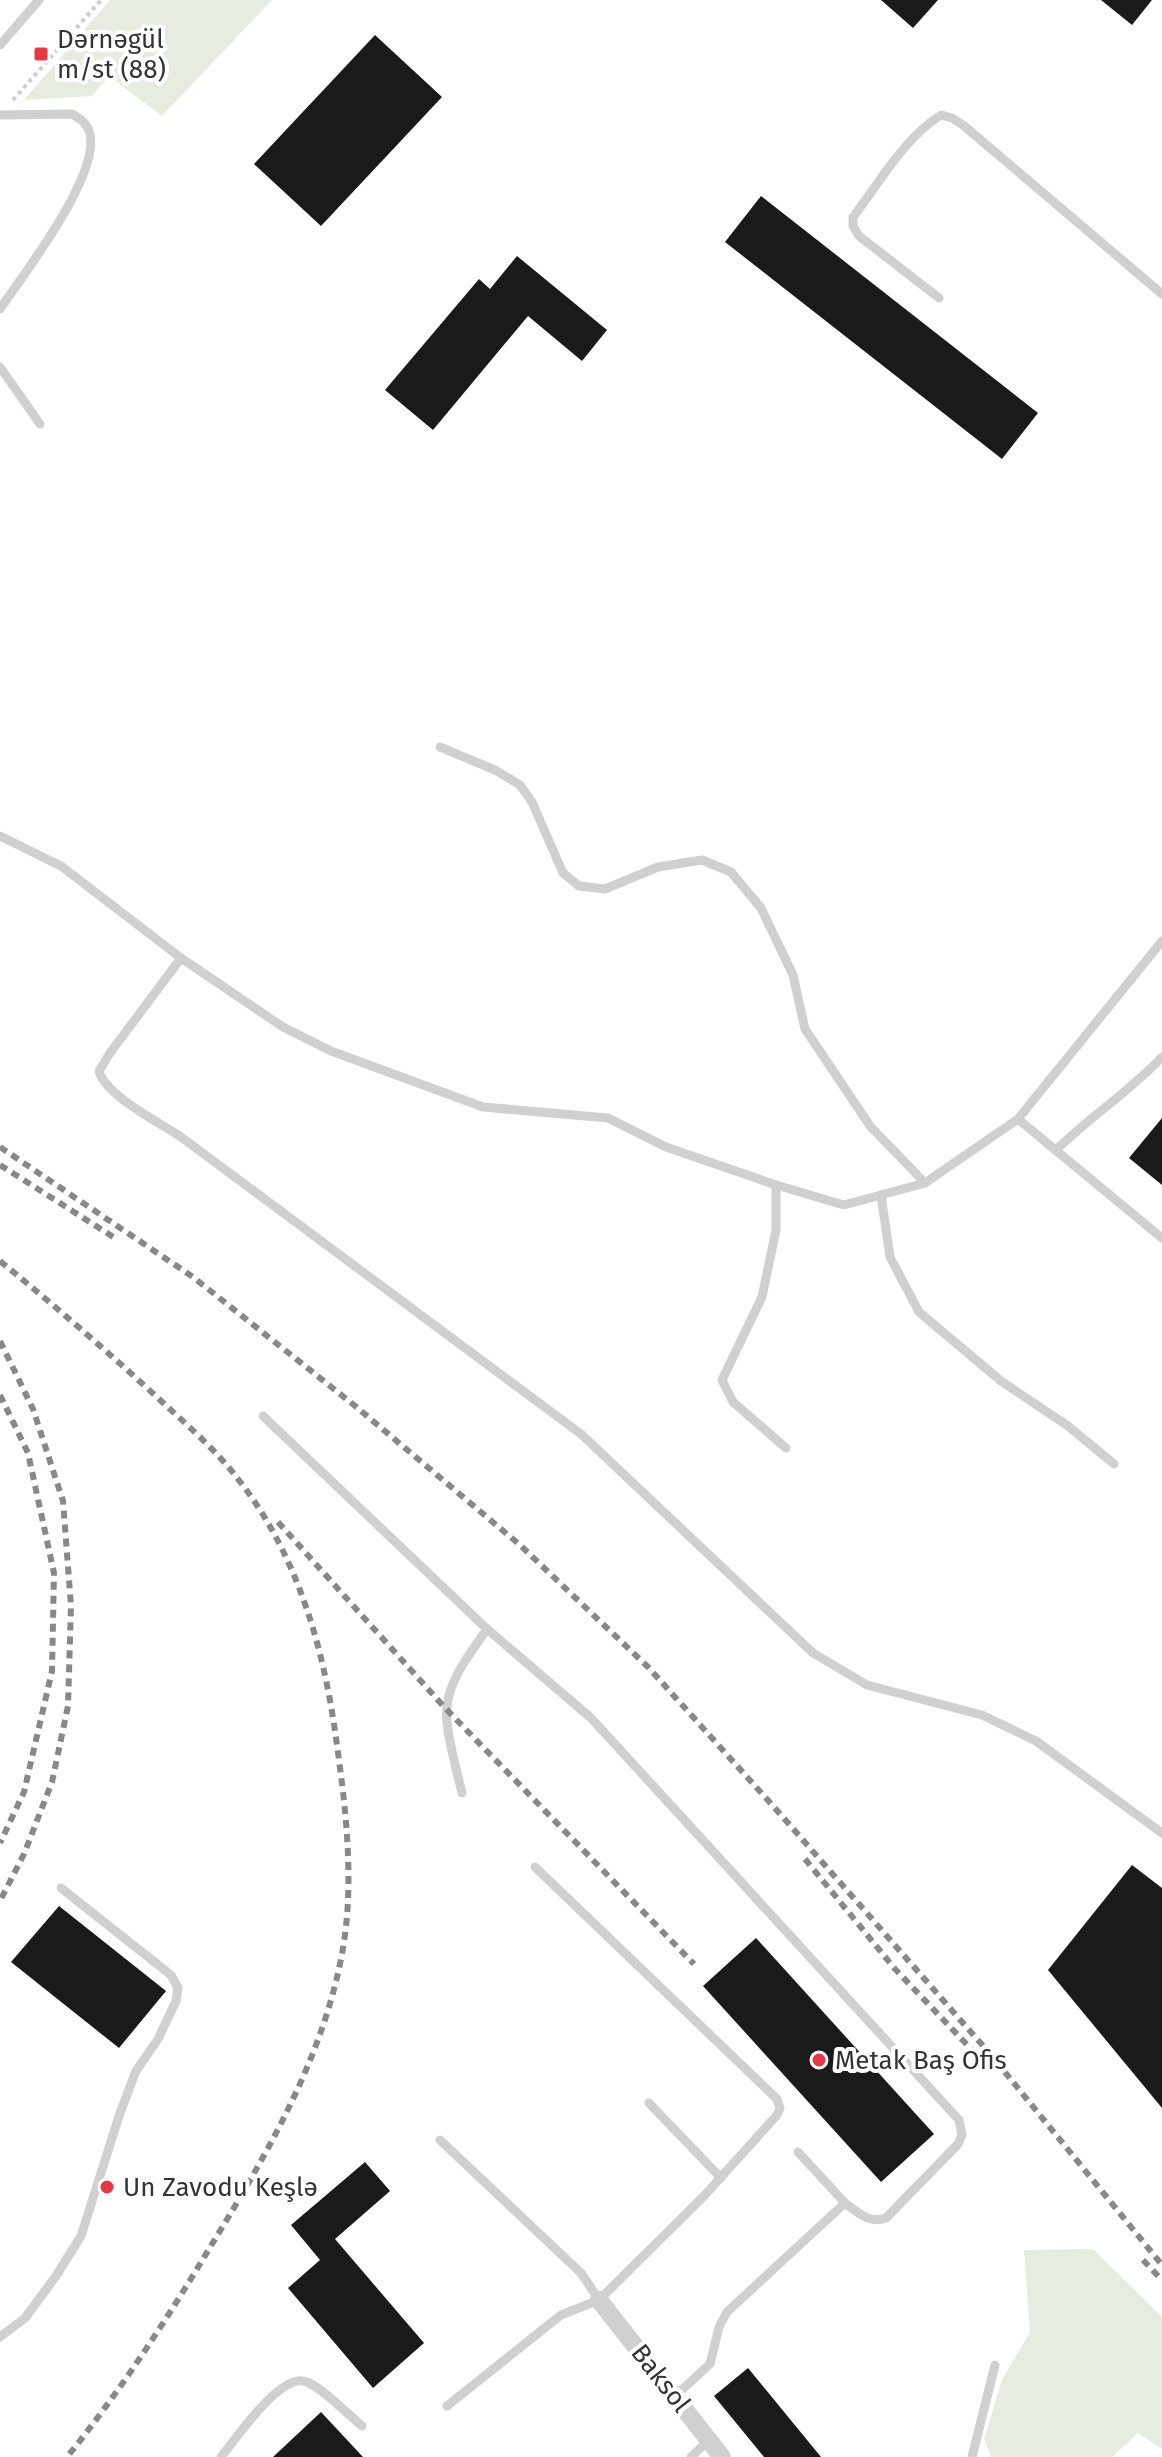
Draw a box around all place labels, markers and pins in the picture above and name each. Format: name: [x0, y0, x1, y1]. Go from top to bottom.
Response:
place label: Dərnəgül m/st (88): [57, 24, 166, 85]
marker: Dərnəgül m/st (88): [32, 45, 50, 63]
place label: Metak Baş Ofis: [835, 2045, 1007, 2076]
marker: Metak Baş Ofis: [810, 2051, 828, 2069]
place label: Un Zavodu Keşlə: [123, 2172, 318, 2203]
marker: Un Zavodu Keşlə: [98, 2178, 116, 2196]

